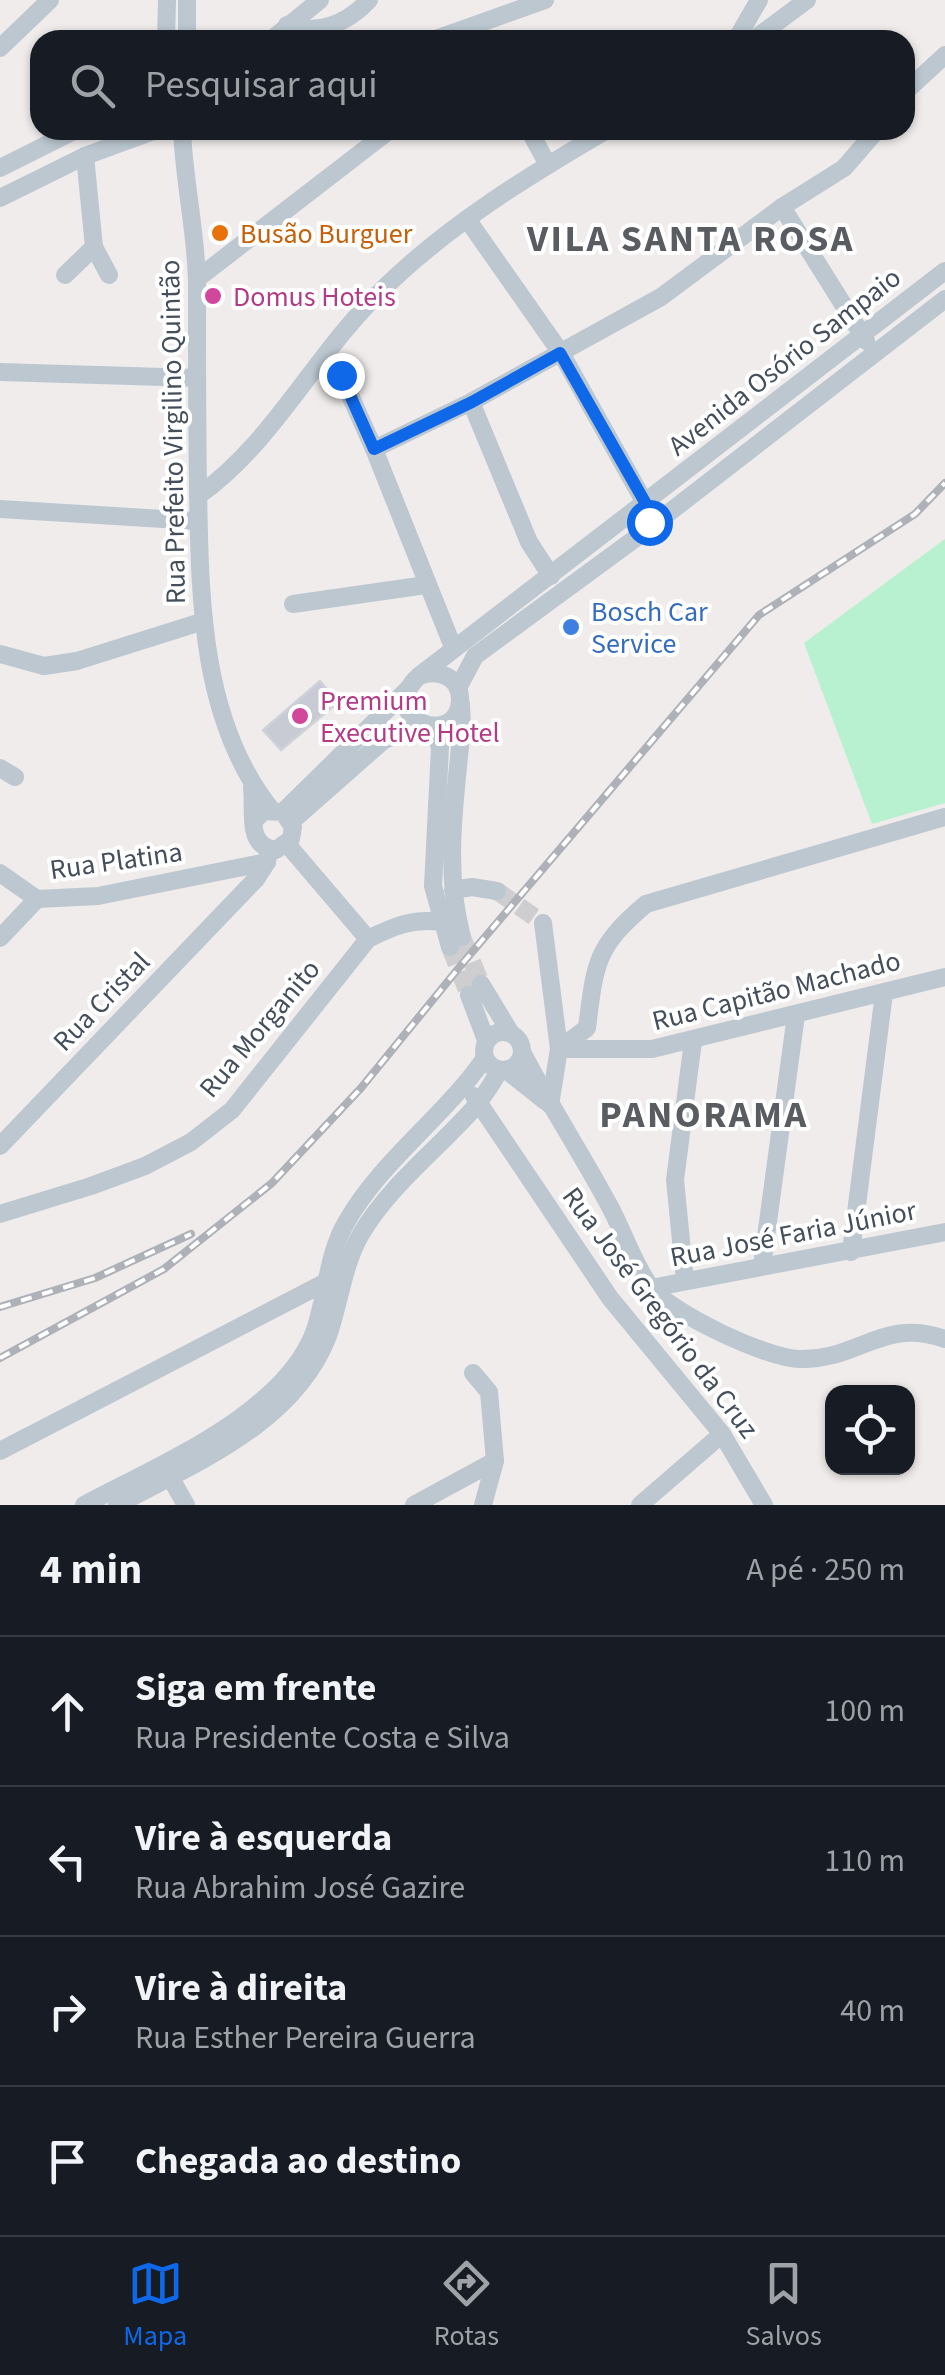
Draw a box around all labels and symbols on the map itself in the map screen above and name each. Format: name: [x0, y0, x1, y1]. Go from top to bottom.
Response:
district label: VILA SANTA ROSA: [526, 212, 855, 266]
place label: Busão Burguer: [240, 214, 413, 254]
marker: Busão Burguer: [209, 222, 231, 244]
street label: Avenida Osório Sampaio: [660, 258, 910, 466]
street label: Rua Prefeito Virgilino Quintão: [150, 259, 196, 605]
place label: Domus Hoteis: [233, 277, 396, 317]
marker: Domus Hoteis: [202, 285, 224, 307]
route end: [319, 353, 365, 399]
route start: [627, 500, 673, 546]
place label: Bosch Car Service: [591, 592, 708, 664]
marker: Bosch Car Service: [560, 616, 582, 638]
place label: Premium Executive Hotel: [320, 681, 500, 753]
marker: Premium Executive Hotel: [289, 705, 311, 727]
street label: Rua Platina: [47, 832, 185, 890]
street label: Rua Capitão Machado: [648, 941, 905, 1041]
street label: Rua Cristal: [44, 943, 159, 1060]
street label: Rua Morganito: [190, 951, 330, 1107]
district label: PANORAMA: [599, 1088, 809, 1142]
street label: Rua José Gregório da Cruz: [552, 1179, 768, 1447]
street label: Rua José Faria Júnior: [667, 1190, 920, 1277]

